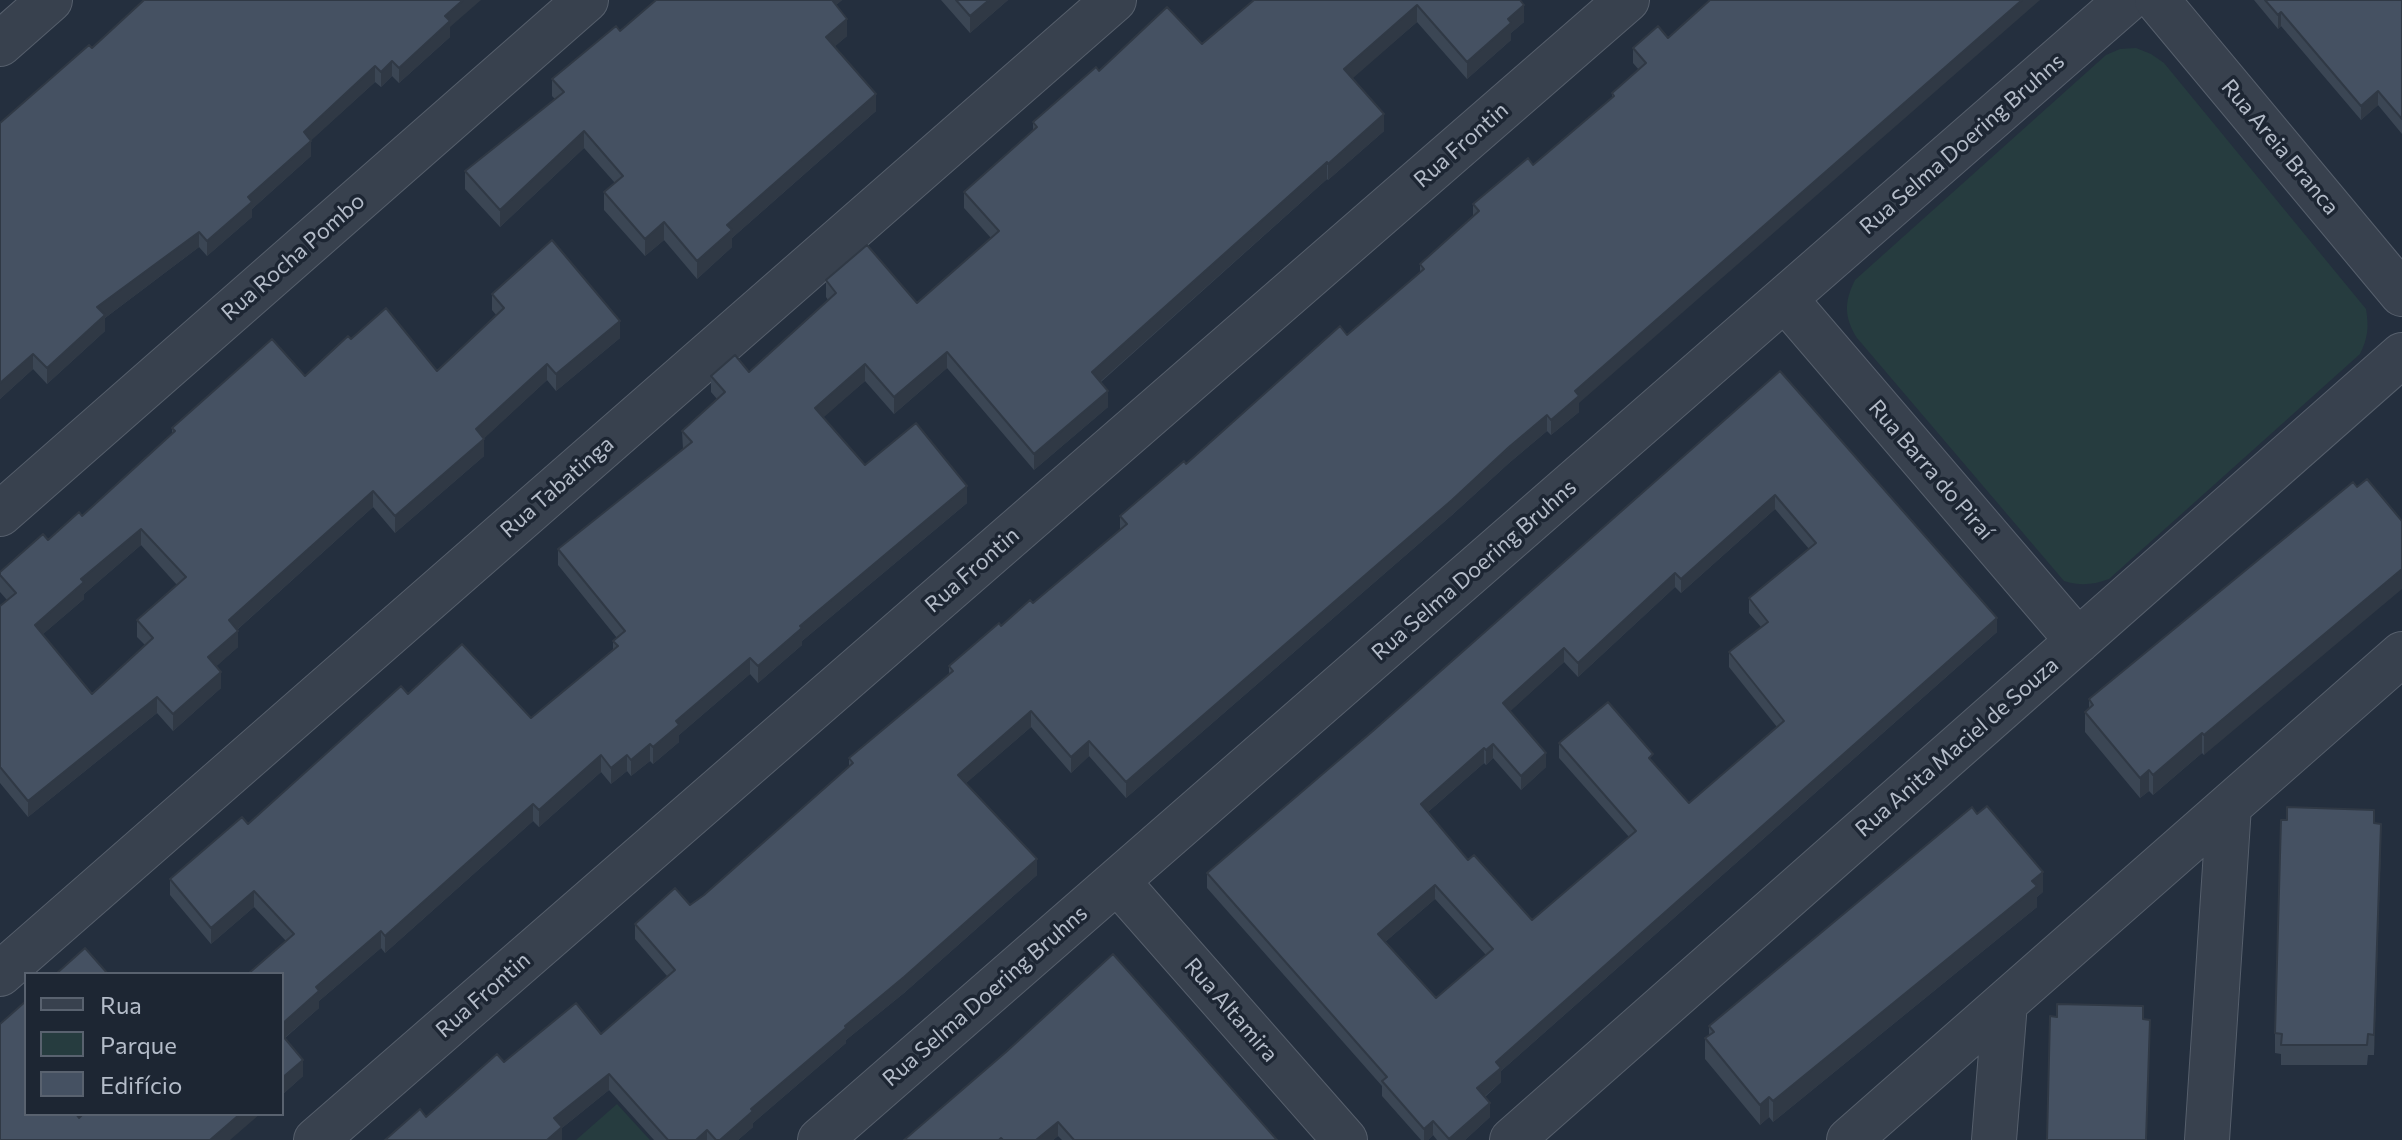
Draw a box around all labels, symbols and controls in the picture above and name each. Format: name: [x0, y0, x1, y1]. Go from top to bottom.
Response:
street label: Rua Selma Doering Bruhns: [1854, 48, 2070, 240]
street label: Rua Areia Branca: [2216, 74, 2344, 220]
street label: Rua Frontin: [1408, 97, 1514, 193]
street label: Rua Rocha Pombo: [216, 188, 370, 326]
street label: Rua Barra do Piraí: [1863, 395, 1999, 545]
street label: Rua Tabatinga: [495, 431, 619, 543]
street label: Rua Selma Doering Bruhns: [1366, 474, 1582, 666]
street label: Rua Frontin: [919, 522, 1025, 618]
street label: Rua Anita Maciel de Souza: [1850, 652, 2064, 842]
street label: Rua Selma Doering Bruhns: [877, 900, 1093, 1092]
street label: Rua Frontin: [430, 947, 536, 1043]
street label: Rua Altamira: [1179, 953, 1283, 1067]
legend: [24, 972, 284, 1116]
text: Rua: [100, 990, 142, 1019]
text: Parque: [100, 1030, 177, 1059]
text: Edifício: [100, 1070, 182, 1099]

